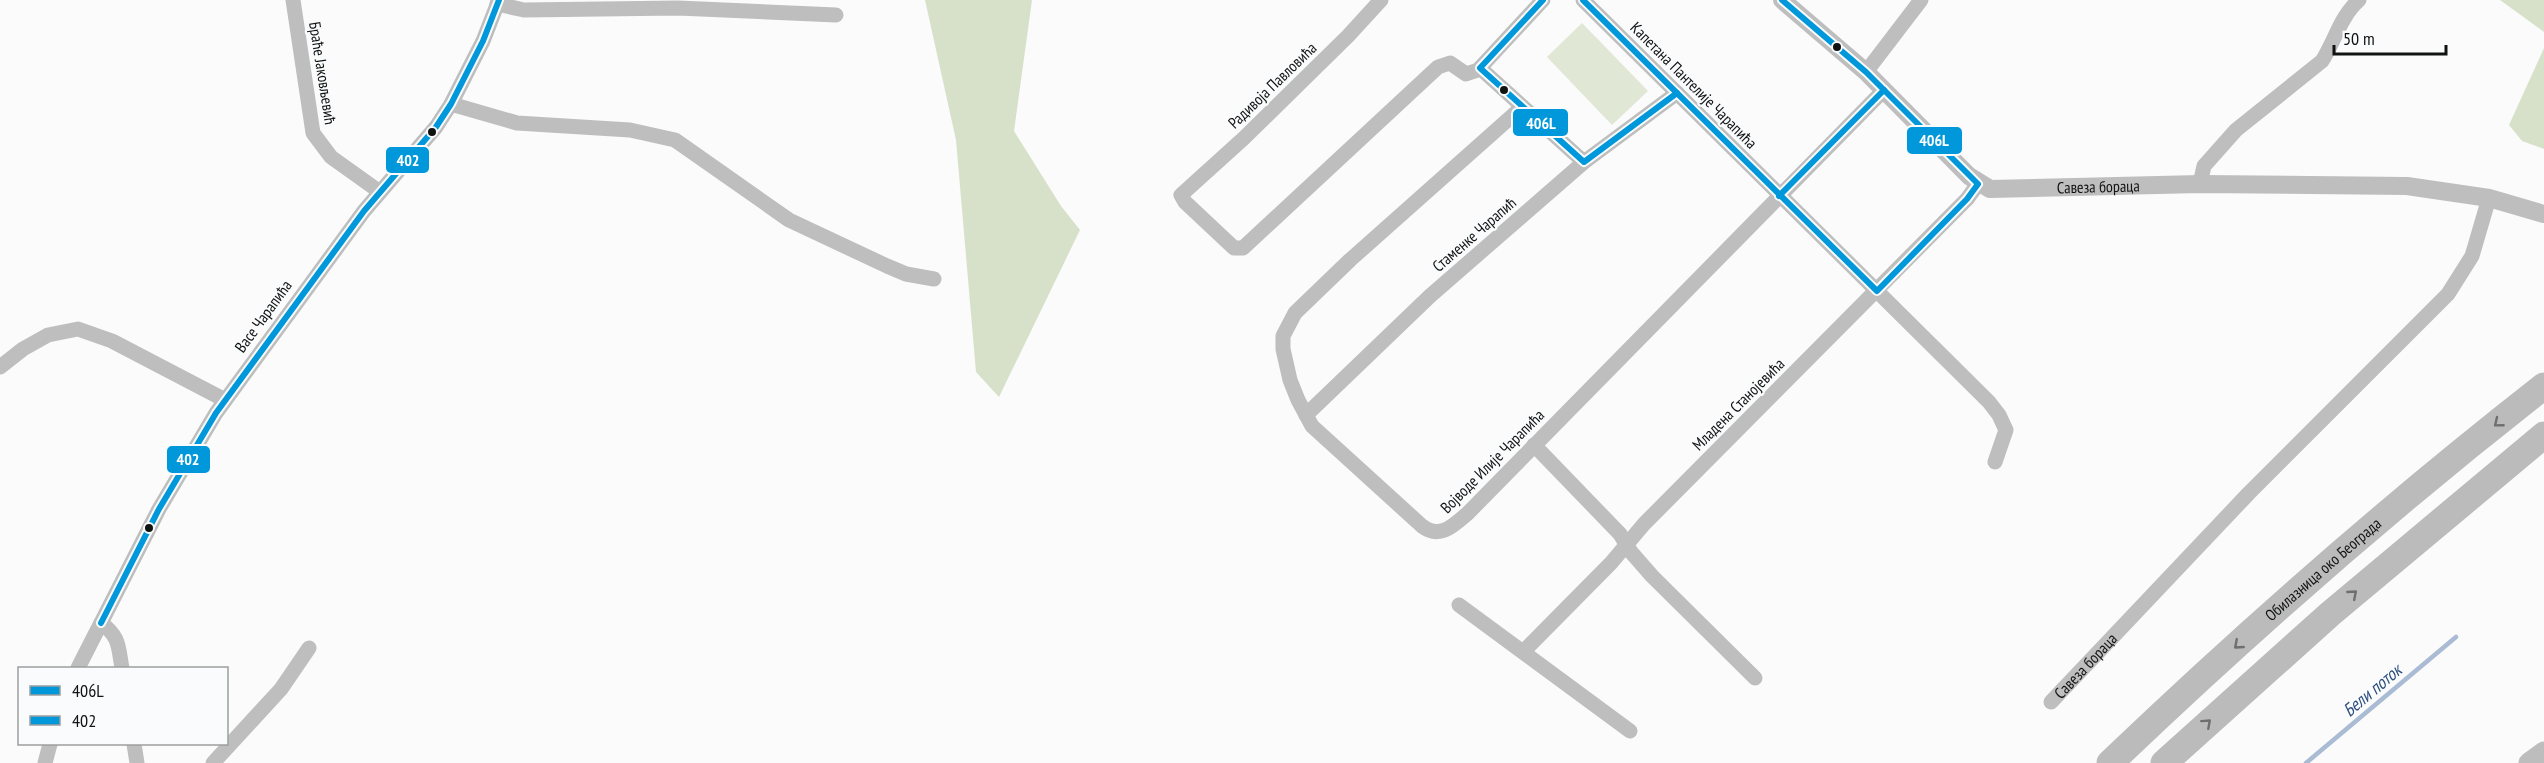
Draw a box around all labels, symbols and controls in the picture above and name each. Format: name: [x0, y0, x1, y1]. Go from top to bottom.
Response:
street label: Капетана Пантелије Чарапића: [1626, 17, 1762, 153]
scale bar: [2334, 18, 2446, 56]
street label: Браће Јаковљевић: [305, 20, 341, 126]
text: 50 m: [2343, 27, 2375, 50]
street label: Радивоја Павловића: [1224, 38, 1320, 132]
unlabelled marker: [1831, 41, 1843, 53]
unlabelled marker: [1498, 84, 1510, 96]
line badge: 406L: [1512, 108, 1569, 137]
text: 406L: [1526, 113, 1556, 133]
unlabelled marker: [426, 126, 438, 138]
line badge: 406L: [1906, 126, 1963, 155]
text: 406L: [1919, 130, 1949, 150]
line badge: 402: [385, 146, 430, 174]
text: 402: [397, 150, 419, 170]
street label: Савеза бораца: [2057, 175, 2140, 197]
street label: Стаменке Чарапић: [1428, 192, 1520, 276]
street label: Васе Чарапића: [230, 276, 296, 356]
street label: Младена Станојевића: [1688, 354, 1788, 454]
street label: Војводе Илије Чарапића: [1436, 405, 1548, 517]
one-way arrow: [2494, 416, 2505, 427]
line badge: 402: [166, 445, 211, 474]
text: 402: [177, 449, 199, 469]
street label: Обилазница око Београда: [2261, 513, 2385, 625]
unlabelled marker: [143, 522, 155, 534]
one-way arrow: [2346, 590, 2357, 601]
street label: Савеза бораца: [2050, 629, 2121, 703]
one-way arrow: [2234, 638, 2245, 649]
water label: Бели поток: [2338, 657, 2408, 721]
legend: [18, 667, 228, 745]
text: 406L: [72, 679, 104, 702]
text: 402: [72, 709, 96, 732]
one-way arrow: [2200, 719, 2211, 730]

